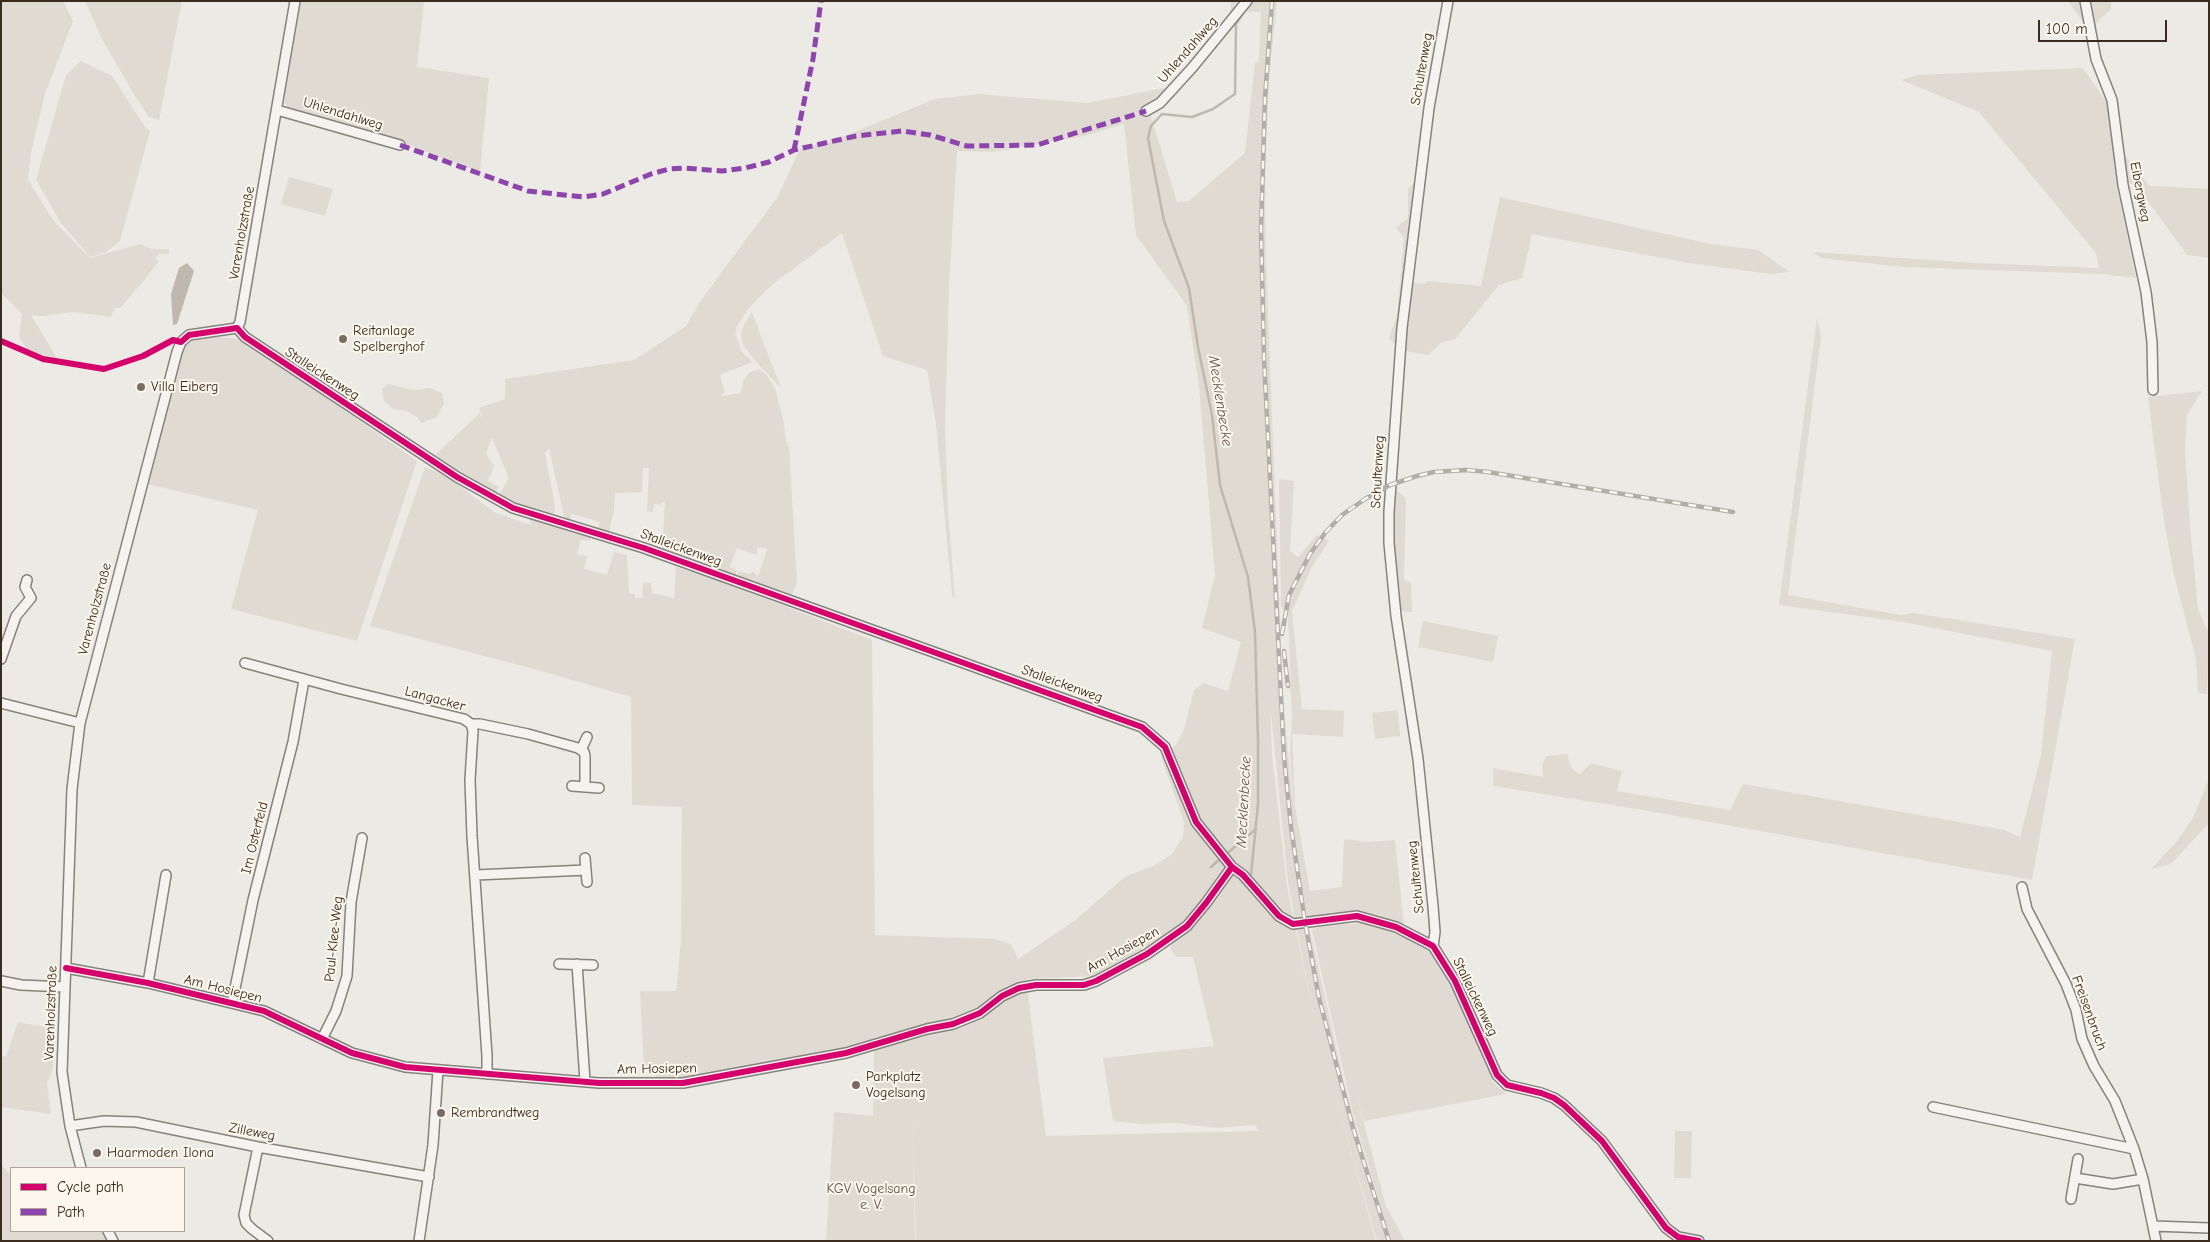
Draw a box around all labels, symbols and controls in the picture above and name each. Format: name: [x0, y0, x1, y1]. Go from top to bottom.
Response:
scale bar: [2040, 10, 2169, 42]
street label: Uhlendahlweg: [1155, 13, 1221, 87]
text: 100 m: [2046, 20, 2088, 38]
street label: Schultenweg: [1407, 32, 1437, 106]
street label: Uhlendahlweg: [301, 94, 385, 134]
street label: Eibergweg: [2126, 160, 2154, 224]
street label: Varenholzstraße: [226, 185, 258, 281]
place label: Reitanlage Spelberghof: [353, 323, 424, 356]
marker: Reitanlage Spelberghof: [337, 333, 349, 345]
street label: Stalleickenweg: [282, 344, 362, 404]
water label: Mecklenbecke: [1204, 354, 1236, 448]
place label: Villa Eiberg: [151, 379, 218, 395]
marker: Villa Eiberg: [135, 381, 147, 393]
street label: Schultenweg: [1368, 435, 1388, 509]
street label: Stalleickenweg: [638, 525, 724, 571]
street label: Varenholzstraße: [75, 561, 115, 657]
street label: Stalleickenweg: [1019, 661, 1105, 707]
street label: Langacker: [403, 683, 467, 715]
water label: Mecklenbecke: [1233, 756, 1255, 848]
street label: Im Osterfeld: [238, 800, 272, 876]
street label: Schultenweg: [1404, 840, 1428, 914]
street label: Paul-Klee-Weg: [321, 895, 347, 983]
street label: Am Hosiepen: [1084, 923, 1162, 977]
street label: Stalleickenweg: [1449, 955, 1501, 1039]
street label: Varenholzstraße: [41, 965, 61, 1061]
street label: Am Hosiepen: [182, 971, 264, 1007]
street label: Freisenbruch: [2068, 973, 2110, 1053]
street label: Am Hosiepen: [617, 1060, 697, 1078]
place label: Parkplatz Vogelsang: [866, 1069, 926, 1102]
marker: Parkplatz Vogelsang: [850, 1079, 862, 1091]
place label: Rembrandtweg: [451, 1105, 539, 1121]
marker: Rembrandtweg: [435, 1107, 447, 1119]
street label: Zilleweg: [227, 1119, 277, 1145]
place label: Haarmoden Ilona: [107, 1145, 214, 1161]
marker: Haarmoden Ilona: [91, 1147, 103, 1159]
legend: [10, 1167, 185, 1232]
text: Cycle path: [57, 1178, 124, 1196]
park label: KGV Vogelsang e. V.: [826, 1181, 916, 1214]
text: Path: [57, 1203, 85, 1221]

